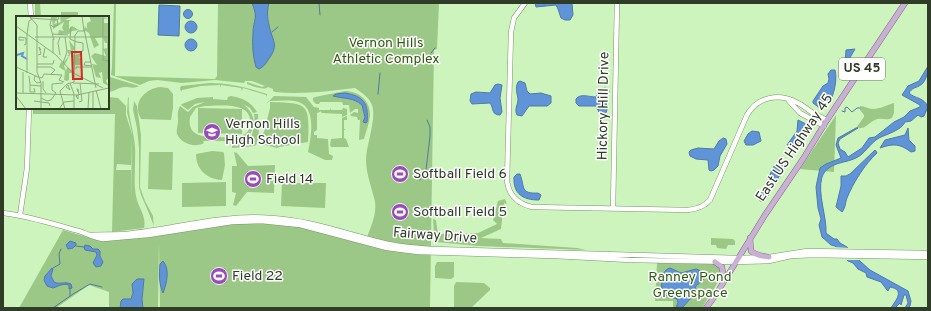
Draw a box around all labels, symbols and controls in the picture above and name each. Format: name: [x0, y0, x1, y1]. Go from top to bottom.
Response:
inset map: [16, 16, 109, 109]
park label: Vernon Hills Athletic Complex: [333, 35, 439, 68]
street label: Hickory Hill Drive: [595, 52, 613, 160]
road number: US 45: [839, 58, 885, 80]
street label: East US Highway 45: [753, 91, 837, 205]
place label: Vernon Hills High School: [225, 116, 300, 149]
school or university icon: Vernon Hills High School: [202, 122, 222, 142]
sports icon: Softball Field 6: [390, 164, 410, 184]
place label: Softball Field 6: [413, 166, 507, 183]
sports icon: Field 14: [243, 169, 263, 189]
place label: Field 14: [266, 171, 313, 188]
sports icon: Softball Field 5: [390, 202, 410, 222]
place label: Softball Field 5: [413, 204, 507, 221]
street label: Fairway Drive: [392, 225, 478, 247]
sports icon: Field 22: [209, 266, 229, 286]
place label: Field 22: [232, 268, 283, 285]
park label: Ranney Pond Greenspace: [648, 269, 732, 302]

